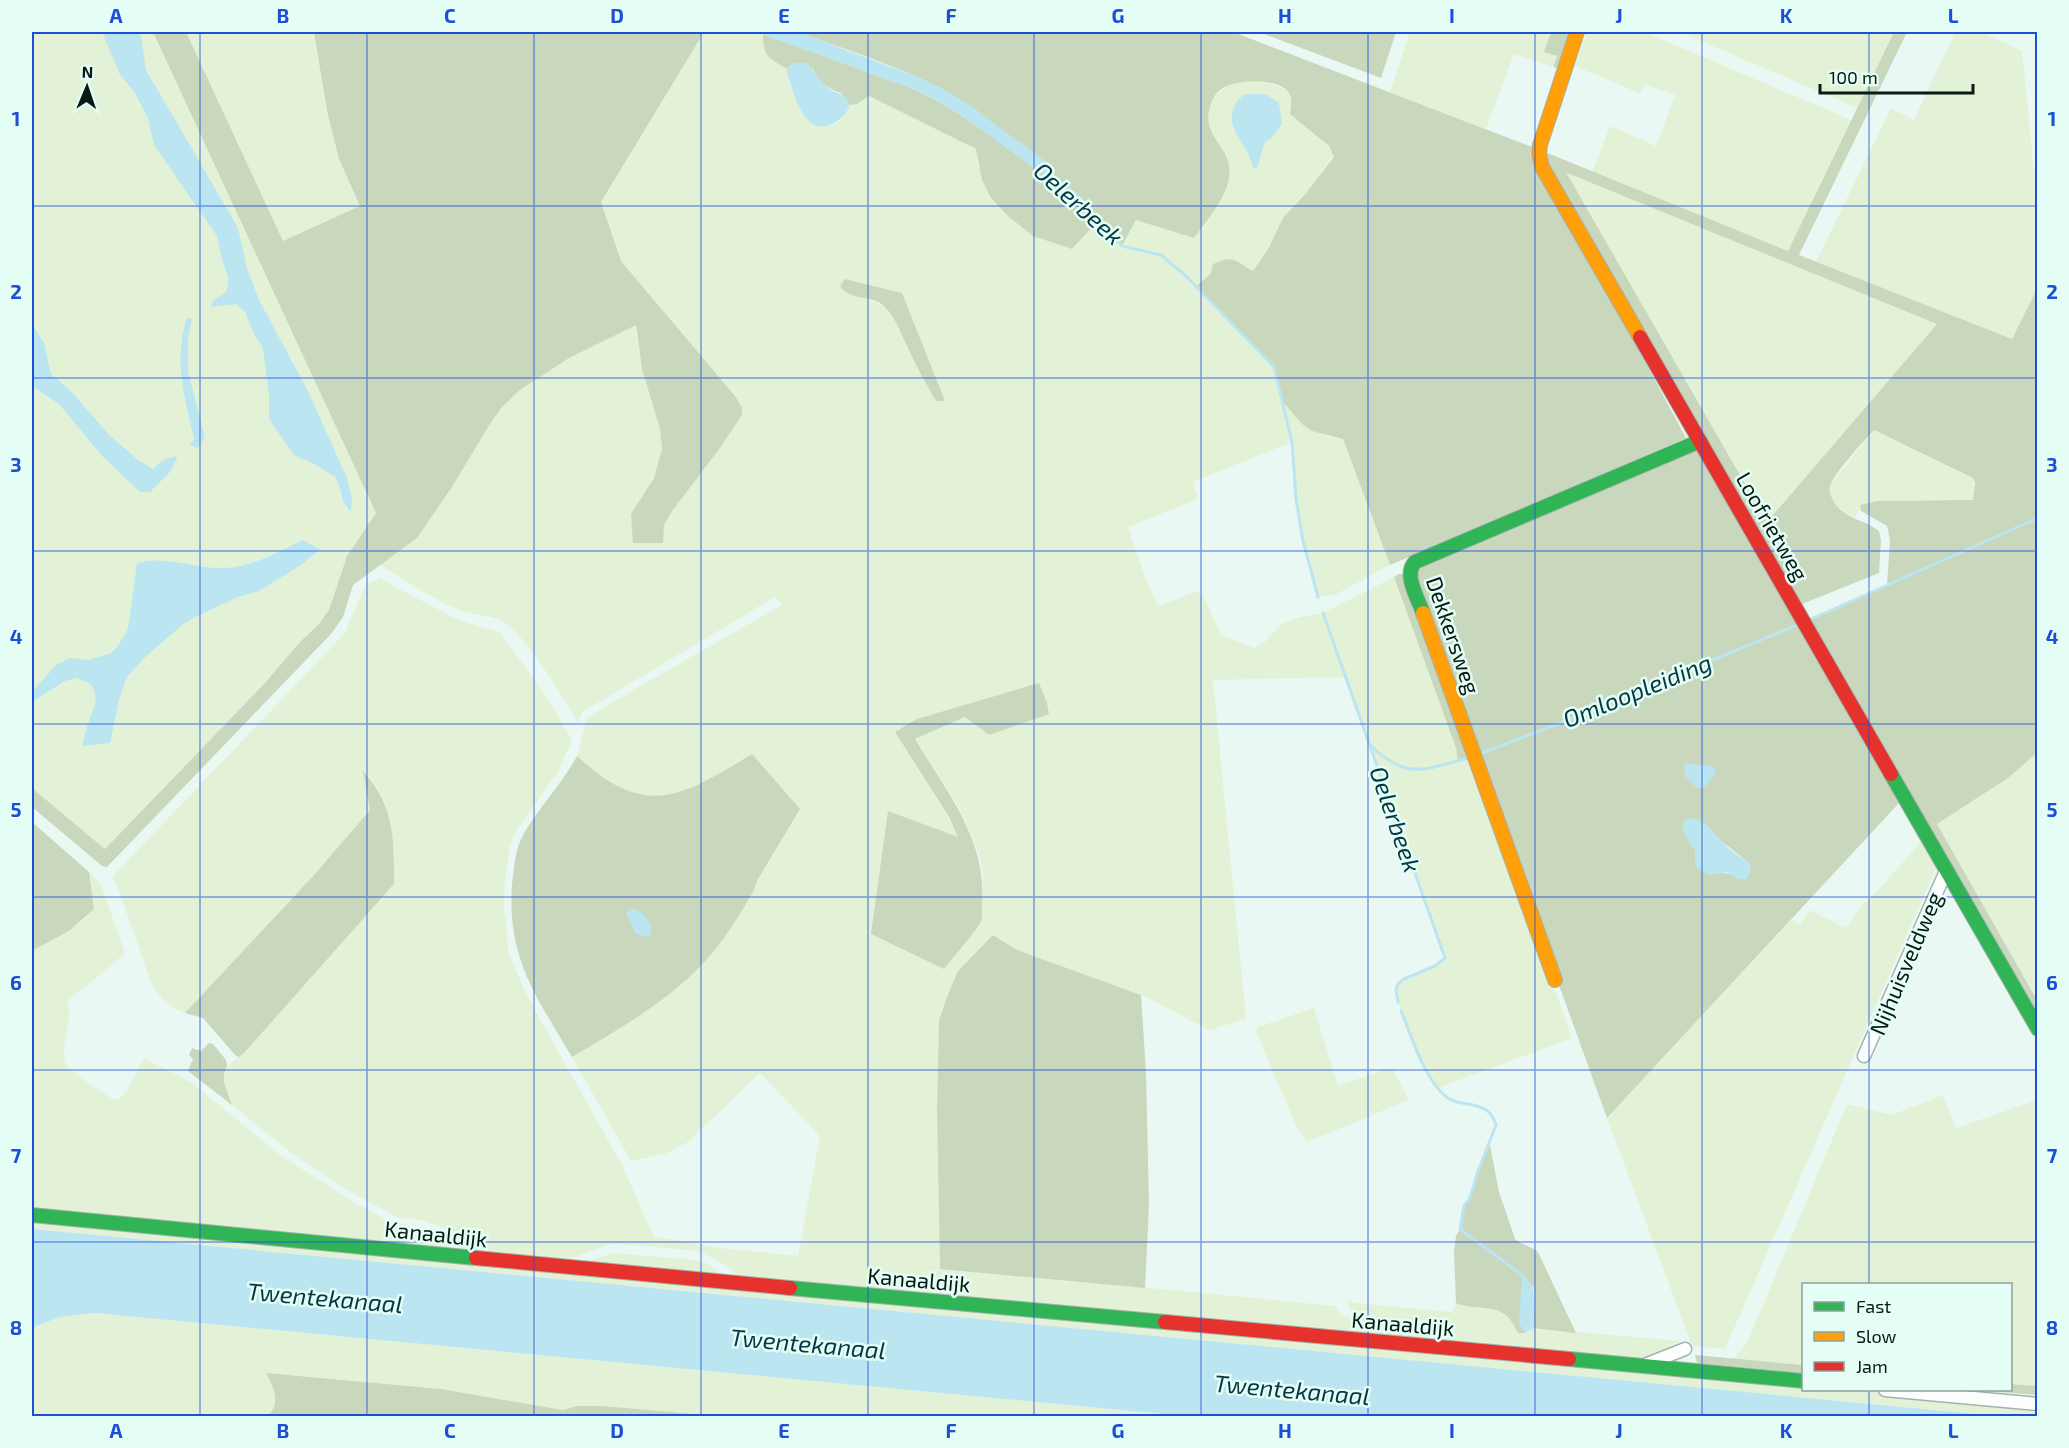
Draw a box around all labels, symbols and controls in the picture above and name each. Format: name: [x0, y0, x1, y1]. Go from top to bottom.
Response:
text: A: [109, 3, 123, 27]
text: B: [277, 3, 289, 27]
text: C: [444, 3, 456, 27]
text: D: [610, 3, 624, 27]
text: E: [778, 3, 790, 27]
text: F: [945, 3, 957, 27]
text: G: [1112, 3, 1124, 27]
text: H: [1278, 3, 1292, 27]
text: I: [1449, 3, 1455, 27]
text: J: [1615, 3, 1623, 27]
text: K: [1780, 3, 1793, 27]
text: L: [1948, 3, 1959, 27]
north arrow: [57, 57, 117, 117]
scale bar: [1820, 57, 1973, 95]
text: N: [81, 62, 94, 81]
text: 100 m: [1829, 66, 1878, 88]
text: 1: [12, 106, 20, 130]
text: 1: [2048, 106, 2056, 130]
water label: Oelerbeek: [1028, 155, 1130, 251]
text: 2: [10, 279, 22, 303]
text: 2: [2046, 279, 2058, 303]
text: 3: [10, 452, 22, 476]
text: 3: [2046, 452, 2058, 476]
street label: Loofrietweg: [1731, 467, 1815, 585]
street label: Dekkersweg: [1422, 573, 1486, 697]
text: 4: [10, 624, 23, 648]
text: 4: [2046, 624, 2059, 648]
water label: Omloopleiding: [1558, 647, 1716, 733]
water label: Oelerbeek: [1364, 762, 1428, 876]
text: 5: [10, 797, 22, 821]
text: 5: [2046, 797, 2058, 821]
street label: Nijhuisveldweg: [1863, 888, 1948, 1039]
text: 6: [10, 970, 22, 994]
text: 6: [2046, 970, 2058, 994]
text: 7: [11, 1143, 22, 1167]
text: 7: [2047, 1143, 2058, 1167]
street label: Kanaaldijk: [383, 1215, 489, 1252]
street label: Kanaaldijk: [866, 1262, 972, 1297]
water label: Twentekanaal: [246, 1276, 404, 1318]
legend: [1802, 1283, 2012, 1391]
text: Fast: [1856, 1295, 1891, 1317]
street label: Kanaaldijk: [1350, 1306, 1456, 1341]
text: 8: [10, 1315, 22, 1339]
text: 8: [2046, 1315, 2058, 1339]
water label: Twentekanaal: [729, 1322, 887, 1364]
text: Slow: [1856, 1325, 1897, 1347]
text: Jam: [1856, 1355, 1888, 1377]
water label: Twentekanaal: [1213, 1368, 1371, 1410]
text: A: [109, 1418, 123, 1442]
text: B: [277, 1418, 289, 1442]
text: C: [444, 1418, 456, 1442]
text: D: [610, 1418, 624, 1442]
text: E: [778, 1418, 790, 1442]
text: F: [945, 1418, 957, 1442]
text: G: [1112, 1418, 1124, 1442]
text: H: [1278, 1418, 1292, 1442]
text: I: [1449, 1418, 1455, 1442]
text: J: [1615, 1418, 1623, 1442]
text: K: [1780, 1418, 1793, 1442]
text: L: [1948, 1418, 1959, 1442]

